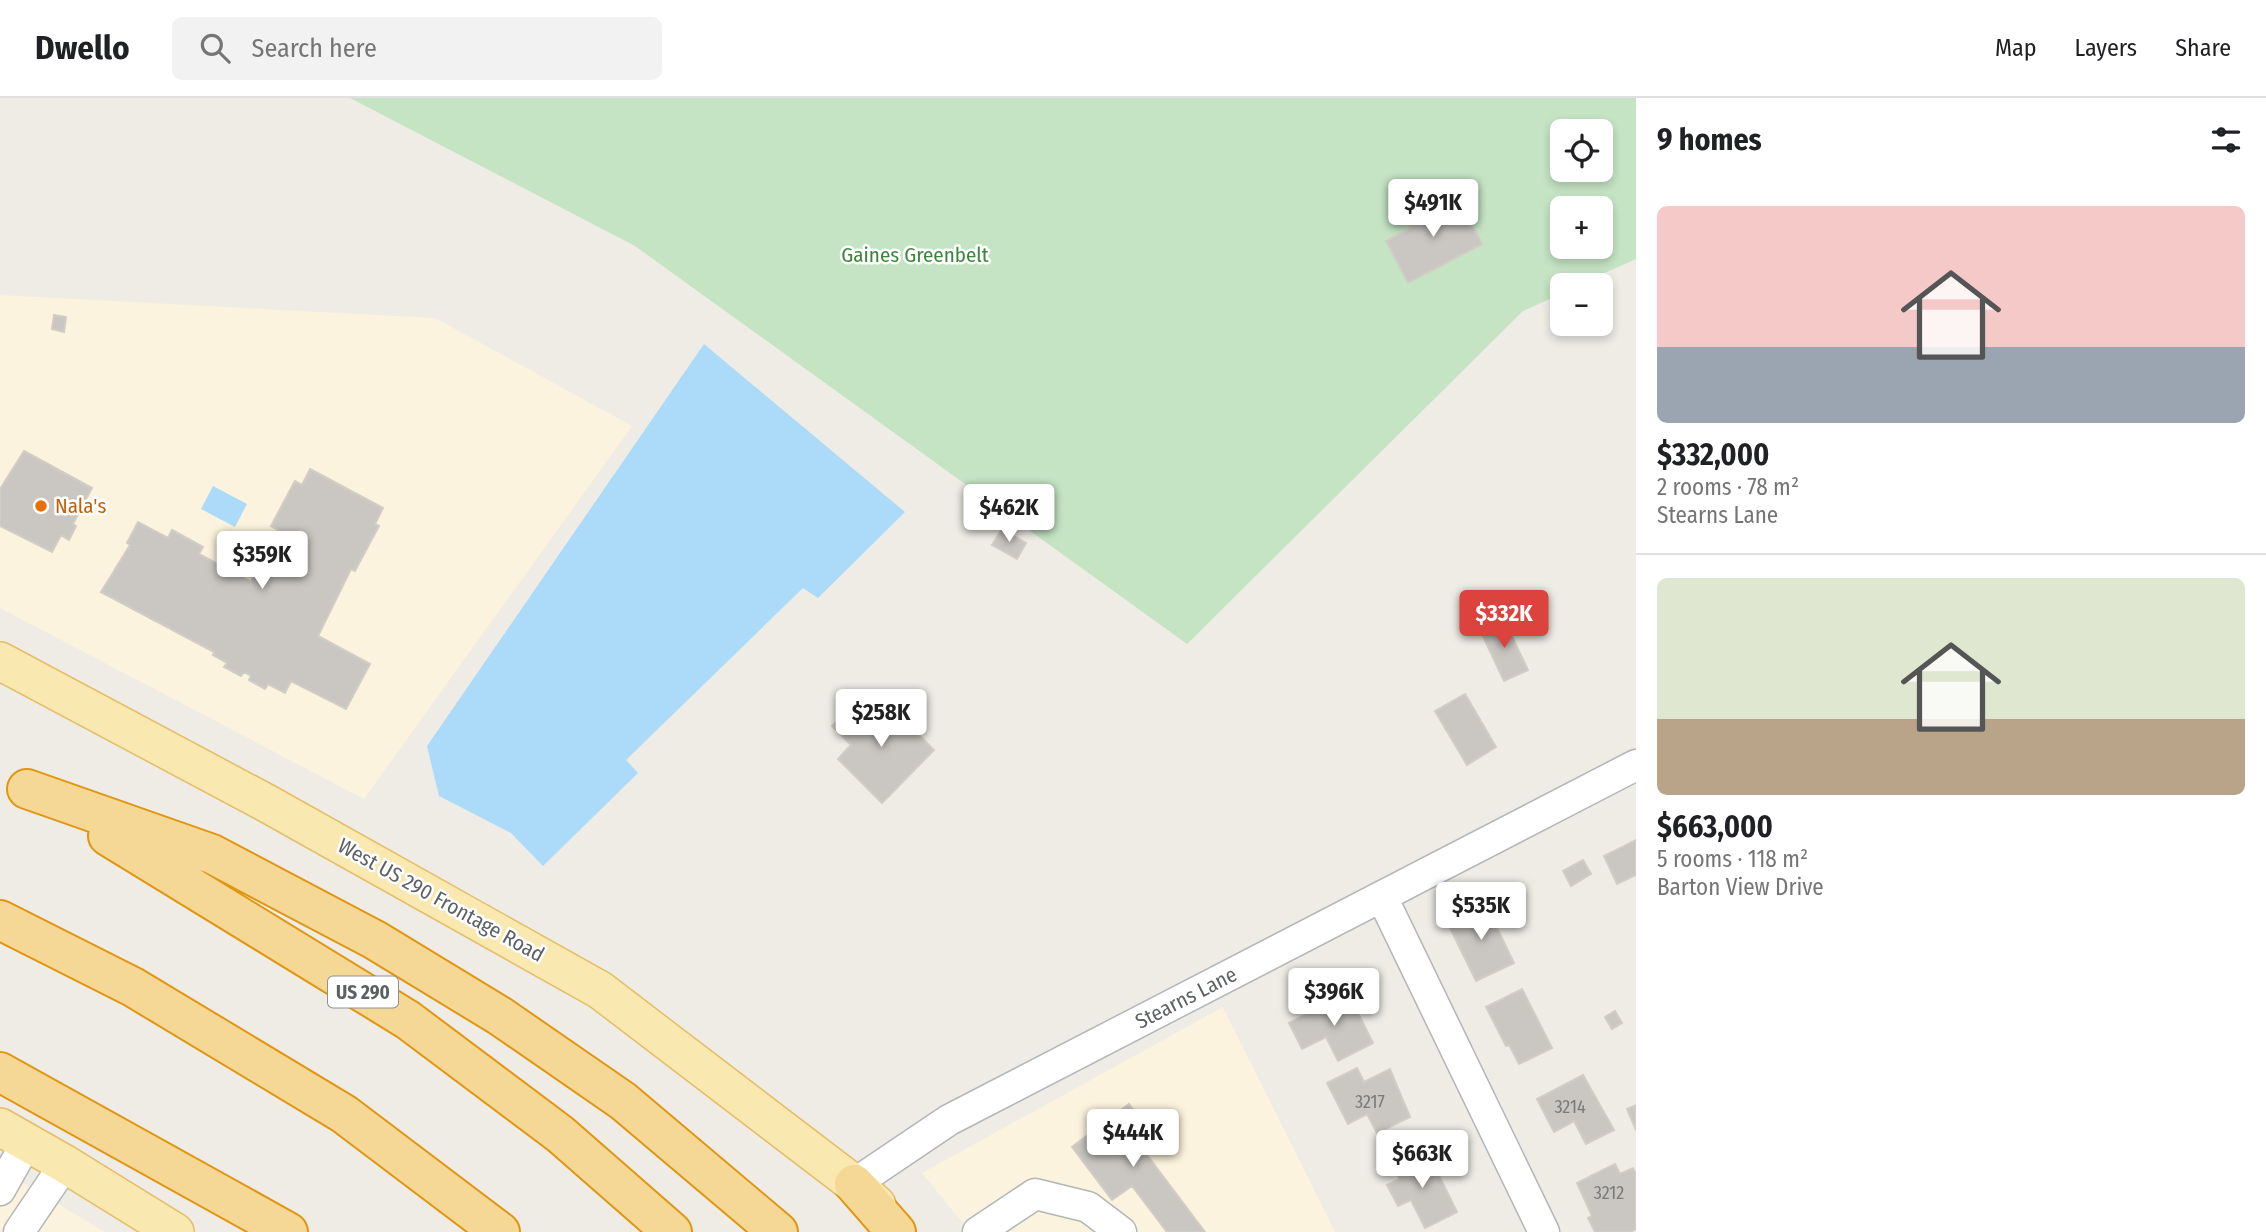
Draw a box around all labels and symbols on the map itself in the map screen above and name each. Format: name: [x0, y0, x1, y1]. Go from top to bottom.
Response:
pin: $491K: [1384, 180, 1482, 239]
park label: Gaines Greenbelt: [841, 242, 989, 268]
pin: $462K: [960, 484, 1058, 544]
place label: Nala's: [55, 493, 106, 519]
marker: Nala's: [33, 498, 49, 514]
pin: $359K: [213, 532, 311, 591]
pin: $332K: [1455, 590, 1553, 650]
pin: $258K: [832, 690, 930, 749]
street label: West US 290 Frontage Road: [333, 832, 549, 968]
pin: $535K: [1432, 882, 1530, 942]
street label: Stearns Lane: [1131, 961, 1241, 1035]
pin: $396K: [1285, 968, 1383, 1028]
road number: US 290: [328, 976, 398, 1007]
house number: 3217: [1355, 1091, 1385, 1113]
house number: 3214: [1554, 1096, 1586, 1118]
pin: $444K: [1084, 1110, 1182, 1169]
pin: $663K: [1373, 1130, 1471, 1190]
house number: 3212: [1594, 1182, 1624, 1204]

